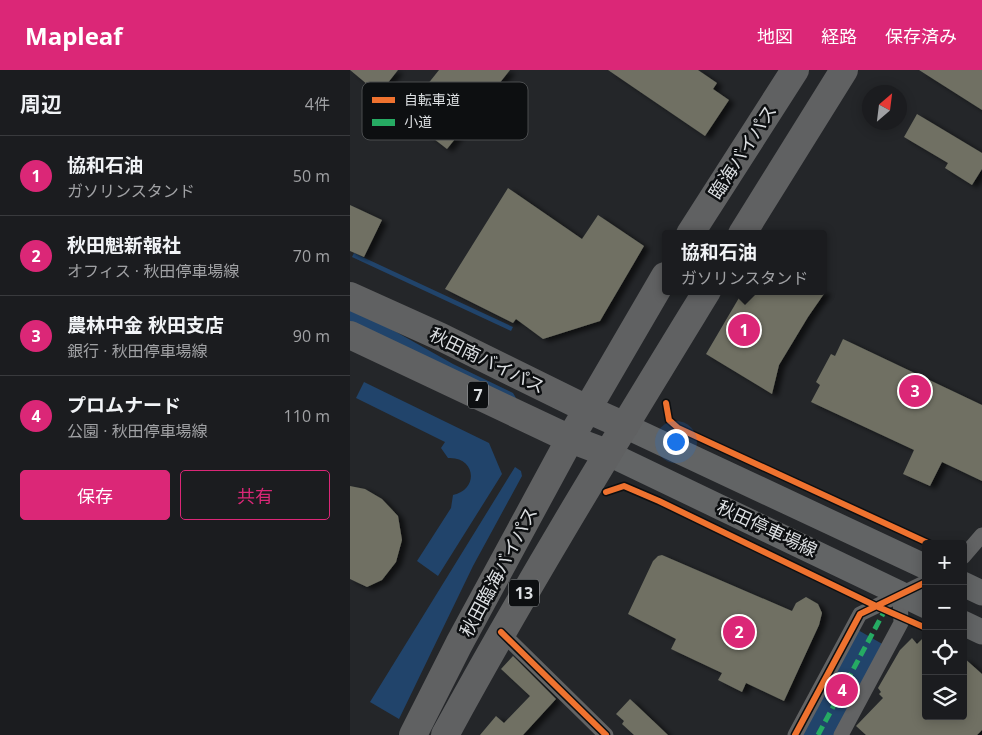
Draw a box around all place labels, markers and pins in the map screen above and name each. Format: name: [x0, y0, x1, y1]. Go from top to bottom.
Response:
pin: 1: [728, 311, 760, 349]
pin: 3: [899, 372, 931, 410]
pin: 2: [723, 613, 755, 651]
pin: 4: [826, 671, 858, 709]

